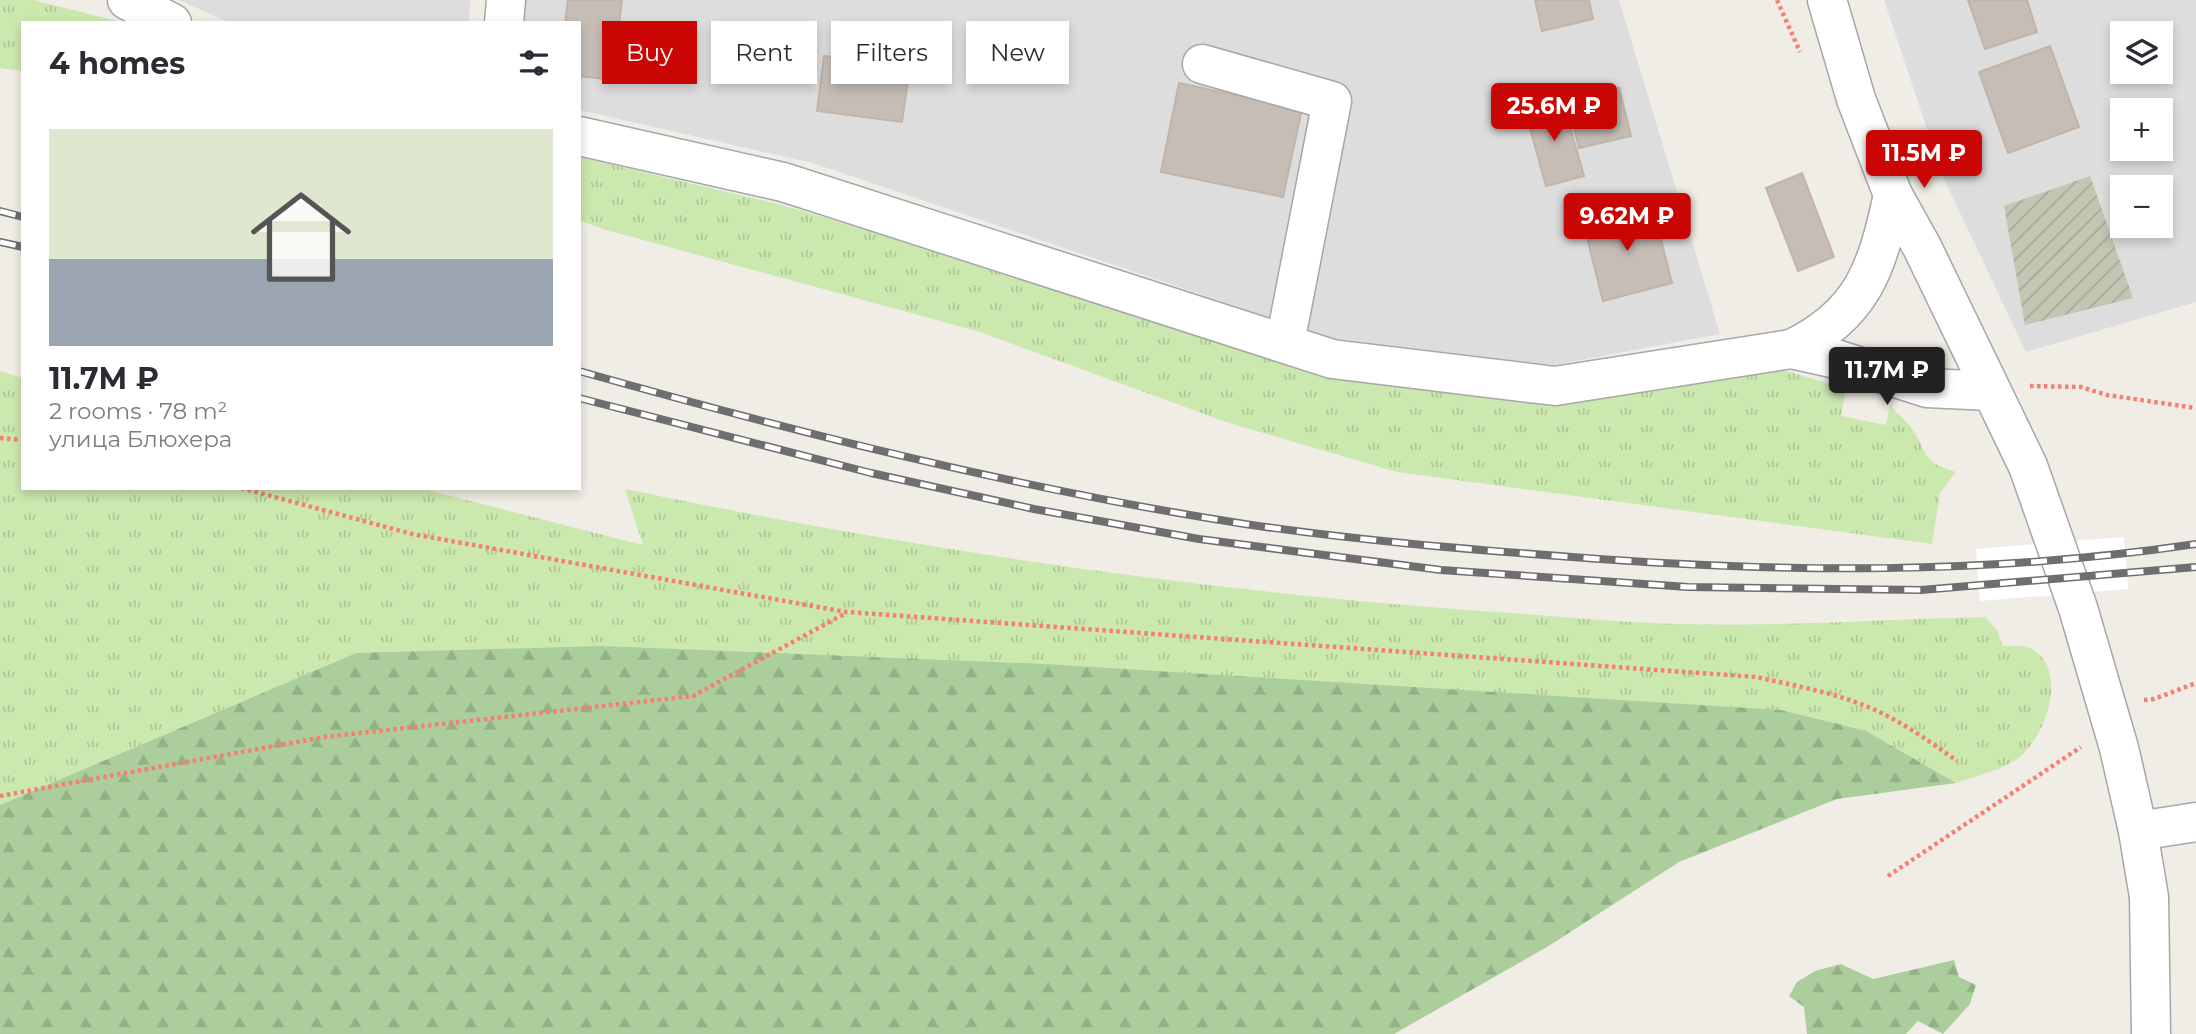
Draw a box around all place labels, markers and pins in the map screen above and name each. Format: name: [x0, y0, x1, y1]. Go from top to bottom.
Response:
pin: 25.6M ₽: [1489, 83, 1619, 143]
pin: 11.5M ₽: [1859, 130, 1989, 190]
pin: 9.62M ₽: [1562, 194, 1692, 253]
pin: 11.7M ₽: [1822, 348, 1952, 407]

